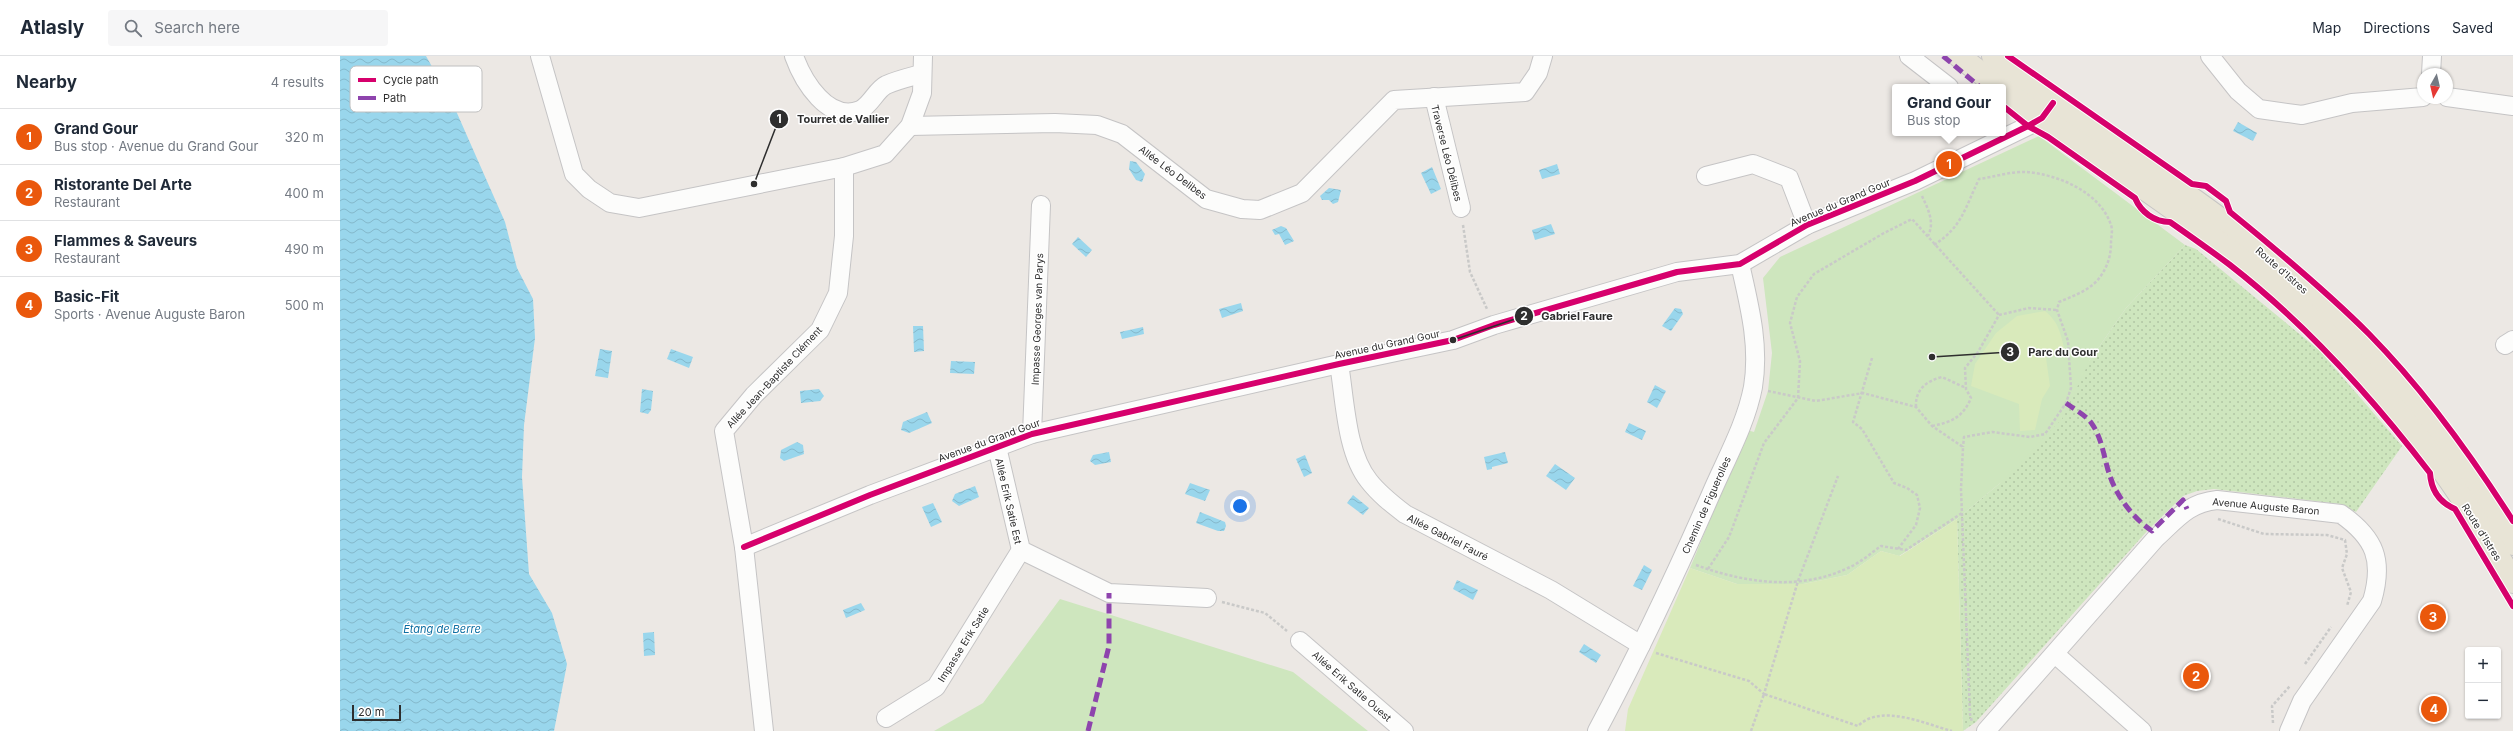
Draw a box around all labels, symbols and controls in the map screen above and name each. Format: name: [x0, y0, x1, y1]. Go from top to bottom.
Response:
search box: [108, 10, 388, 46]
text: Atlasly: [20, 16, 84, 39]
icon: search: [122, 17, 144, 39]
text: Search here: [154, 18, 240, 37]
text: Map: [2312, 19, 2341, 36]
text: Directions: [2363, 19, 2430, 36]
text: Saved: [2452, 19, 2493, 36]
legend: [350, 66, 482, 112]
north arrow: [2417, 68, 2453, 104]
text: Nearby: [16, 72, 77, 92]
text: Cycle path: [383, 73, 439, 87]
text: 4 results: [271, 74, 324, 90]
popup: [1892, 84, 2006, 136]
text: Path: [383, 91, 406, 105]
text: Grand Gour: [1907, 93, 1991, 112]
street label: Traverse Léo Délibes: [1429, 103, 1465, 203]
callout: Tourret de Vallier: [769, 108, 897, 131]
text: 1: [776, 111, 782, 126]
text: Tourret de Vallier: [797, 112, 890, 126]
text: Bus stop: [1907, 112, 1960, 128]
text: Grand Gour: [54, 119, 138, 138]
text: 1: [26, 129, 32, 145]
text: 320 m: [285, 129, 324, 145]
text: Bus stop · Avenue du Grand Gour: [54, 138, 258, 154]
street label: Allée Léo Delibes: [1137, 143, 1209, 201]
pin: 1: [1936, 149, 1962, 179]
text: Ristorante Del Arte: [54, 175, 192, 194]
street label: Avenue du Grand Gour: [1788, 175, 1892, 229]
text: 2: [25, 185, 33, 201]
text: 400 m: [284, 185, 324, 201]
text: Restaurant: [54, 194, 120, 210]
text: Flammes & Saveurs: [54, 231, 197, 250]
text: 3: [25, 241, 33, 257]
text: 490 m: [284, 241, 324, 257]
street label: Route d'Istres: [2254, 244, 2310, 296]
text: Restaurant: [54, 250, 120, 266]
street label: Impasse Georges van Parys: [1029, 253, 1045, 385]
text: Basic-Fit: [54, 287, 119, 306]
text: 4: [25, 297, 33, 313]
text: 500 m: [285, 297, 324, 313]
callout: Gabriel Faure: [1514, 304, 1621, 327]
text: Sports · Avenue Auguste Baron: [54, 306, 245, 322]
text: 2: [1520, 308, 1528, 323]
text: Gabriel Faure: [1541, 309, 1613, 323]
street label: Allée Jean-Baptiste Clément: [724, 323, 825, 430]
street label: Avenue du Grand Gour: [1333, 327, 1441, 361]
callout: Parc du Gour: [2000, 341, 2106, 364]
text: 3: [2006, 344, 2014, 359]
text: Parc du Gour: [2028, 345, 2098, 359]
street label: Avenue du Grand Gour: [936, 416, 1042, 464]
street label: Chemin de Figuerolles: [1679, 454, 1733, 556]
street label: Allée Erik Satie Est: [993, 457, 1025, 546]
street label: Avenue Auguste Baron: [2212, 495, 2320, 517]
your location: [1230, 496, 1250, 516]
street label: Route d'Istres: [2460, 501, 2504, 563]
street label: Allée Gabriel Fauré: [1405, 511, 1491, 563]
pin: 3: [2420, 602, 2446, 632]
street label: Impasse Erik Satie: [935, 604, 991, 684]
water label: Étang de Berre: [403, 622, 481, 636]
map controls: [2465, 647, 2501, 719]
button: +: [2465, 647, 2501, 683]
street label: Allée Erik Satie Ouest: [1310, 648, 1395, 724]
pin: 2: [2183, 661, 2209, 691]
button: −: [2465, 683, 2501, 719]
pin: 4: [2421, 694, 2447, 724]
scale bar: [352, 703, 401, 722]
text: 20 m: [358, 705, 384, 719]

